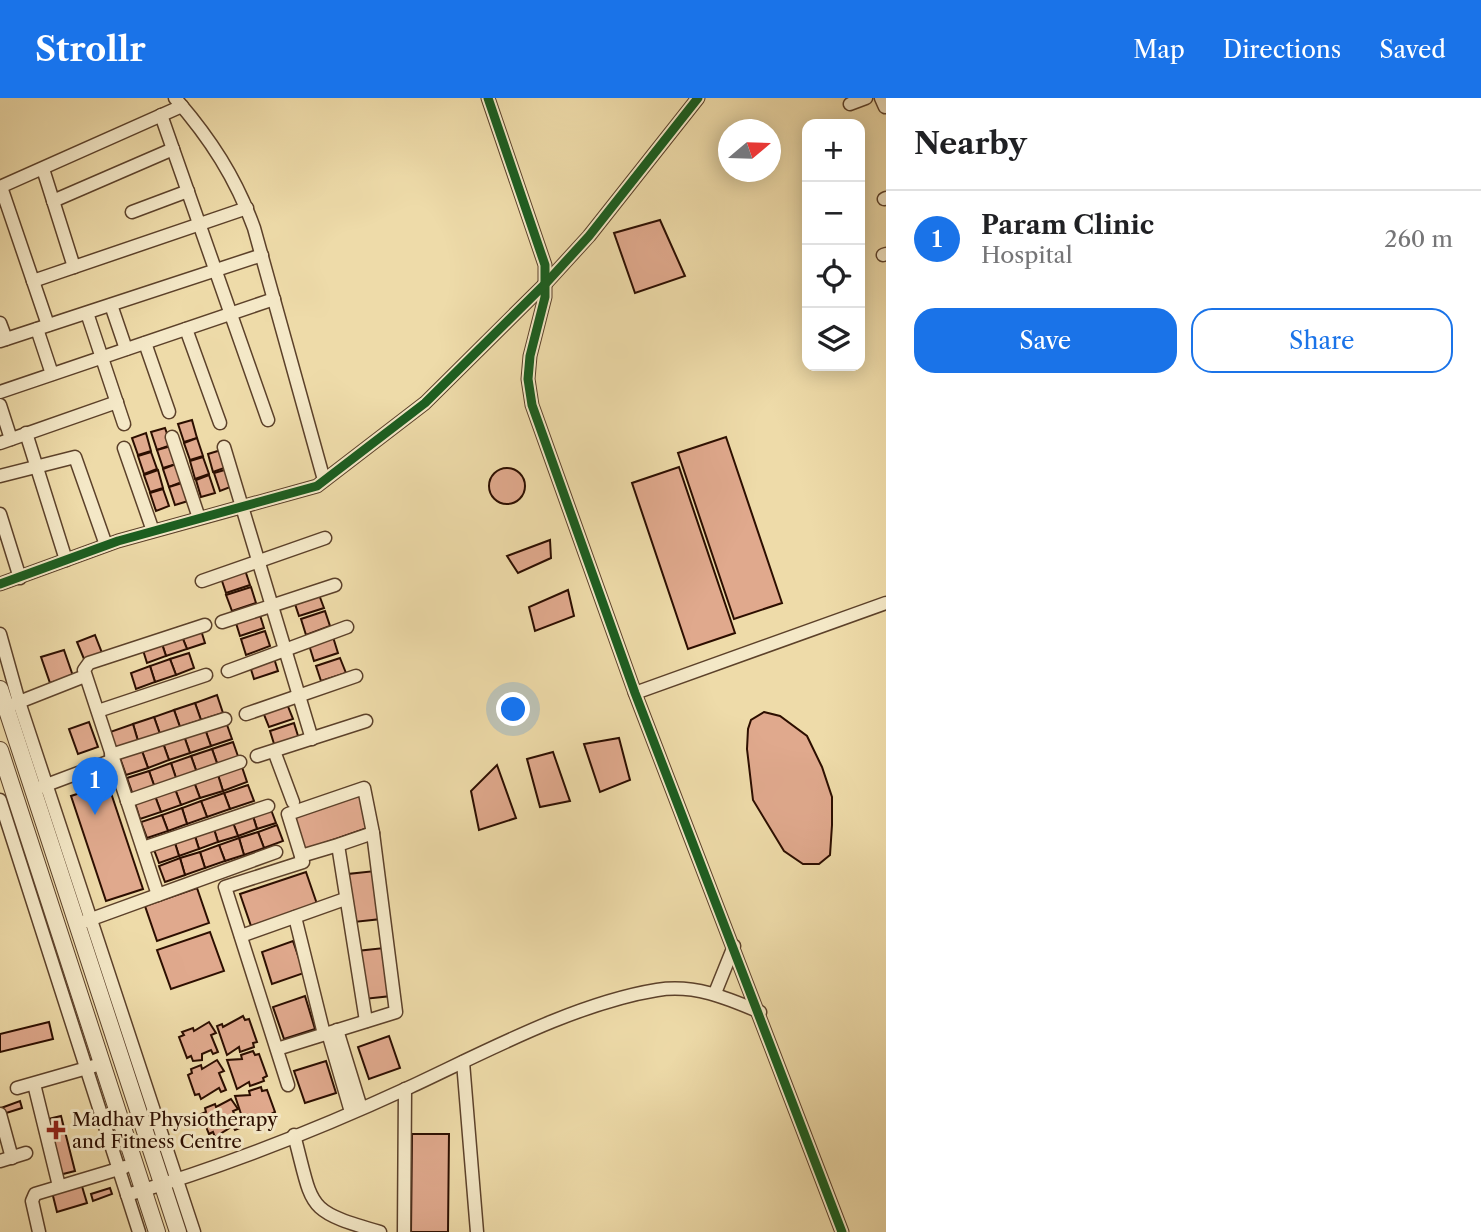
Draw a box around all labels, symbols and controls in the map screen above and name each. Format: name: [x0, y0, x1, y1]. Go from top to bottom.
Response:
text: Strollr: [35, 29, 146, 70]
text: Map: [1133, 35, 1185, 64]
text: Directions: [1223, 35, 1341, 64]
text: Saved: [1379, 35, 1446, 64]
north arrow: [718, 119, 781, 182]
map controls: [802, 119, 865, 371]
button: +: [802, 119, 865, 182]
text: Nearby: [914, 125, 1027, 162]
button: −: [802, 182, 865, 245]
text: Param Clinic: [981, 209, 1154, 241]
text: 1: [932, 225, 942, 253]
text: 260 m: [1384, 225, 1453, 253]
text: Hospital: [981, 241, 1073, 269]
button: locate: [802, 245, 865, 308]
button: layers: [802, 308, 865, 371]
button: Save: [914, 308, 1177, 373]
button: Share: [1191, 308, 1453, 373]
your location: [496, 692, 530, 726]
pin: 1: [72, 757, 118, 815]
place label: Madhav Physiotherapy and Fitness Centre: [72, 1108, 278, 1153]
marker: Madhav Physiotherapy and Fitness Centre: [46, 1120, 66, 1140]

